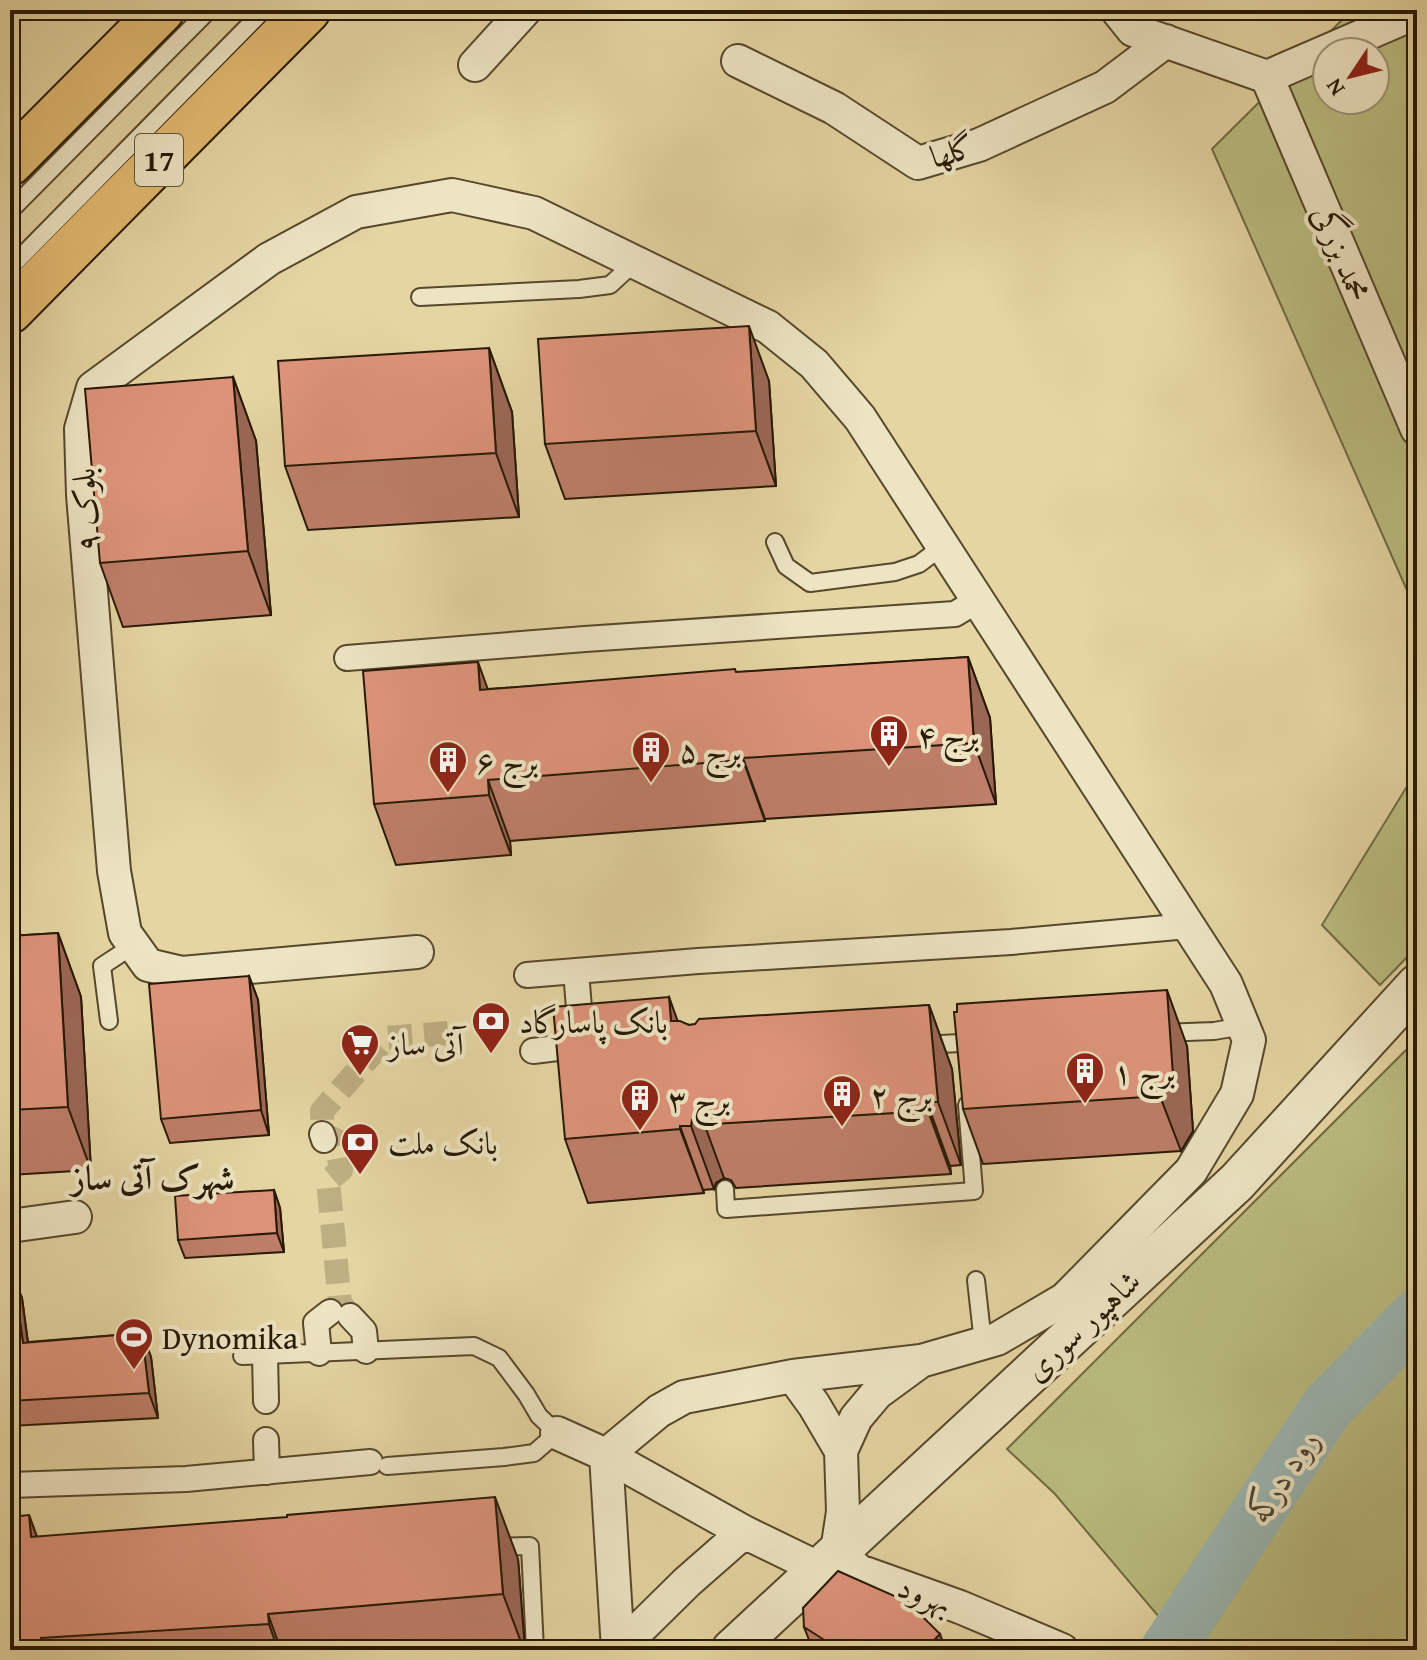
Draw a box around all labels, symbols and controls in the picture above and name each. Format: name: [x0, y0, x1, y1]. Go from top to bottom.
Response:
north arrow: [1311, 36, 1391, 116]
text: N: [1317, 72, 1352, 103]
street label: گلها: [924, 122, 980, 180]
road number: 17: [135, 134, 183, 186]
street label: محمد بزرگی: [1301, 198, 1383, 308]
street label: بلوک ۹: [59, 467, 111, 553]
place label: برج ۴: [917, 711, 980, 763]
building icon: برج ۴: [868, 713, 910, 768]
place label: برج ۵: [679, 727, 742, 779]
building icon: برج ۵: [630, 729, 672, 784]
place label: برج ۶: [476, 737, 539, 789]
building icon: برج ۶: [427, 739, 469, 794]
place label: بانک پاسارگاد: [519, 998, 668, 1045]
bank icon: بانک پاسارگاد: [470, 1000, 512, 1055]
place label: آتی ساز: [385, 1020, 467, 1067]
supermarket icon: آتی ساز: [339, 1022, 381, 1077]
place label: برج ۱: [1113, 1048, 1176, 1100]
building icon: برج ۱: [1064, 1050, 1106, 1105]
place label: برج ۲: [870, 1071, 933, 1123]
building icon: برج ۲: [821, 1073, 863, 1128]
place label: برج ۳: [668, 1075, 731, 1127]
building icon: برج ۳: [619, 1077, 661, 1132]
place label: بانک ملت: [388, 1119, 498, 1166]
bank icon: بانک ملت: [339, 1121, 381, 1176]
district label: شهرک آتی ساز: [68, 1152, 234, 1201]
street label: شاهپور سوری: [1013, 1258, 1151, 1392]
place label: Dynomika: [162, 1314, 298, 1361]
sports icon: Dynomika: [113, 1316, 155, 1371]
water label: رود درکه: [1234, 1419, 1330, 1531]
street label: بهرود: [891, 1562, 959, 1626]

